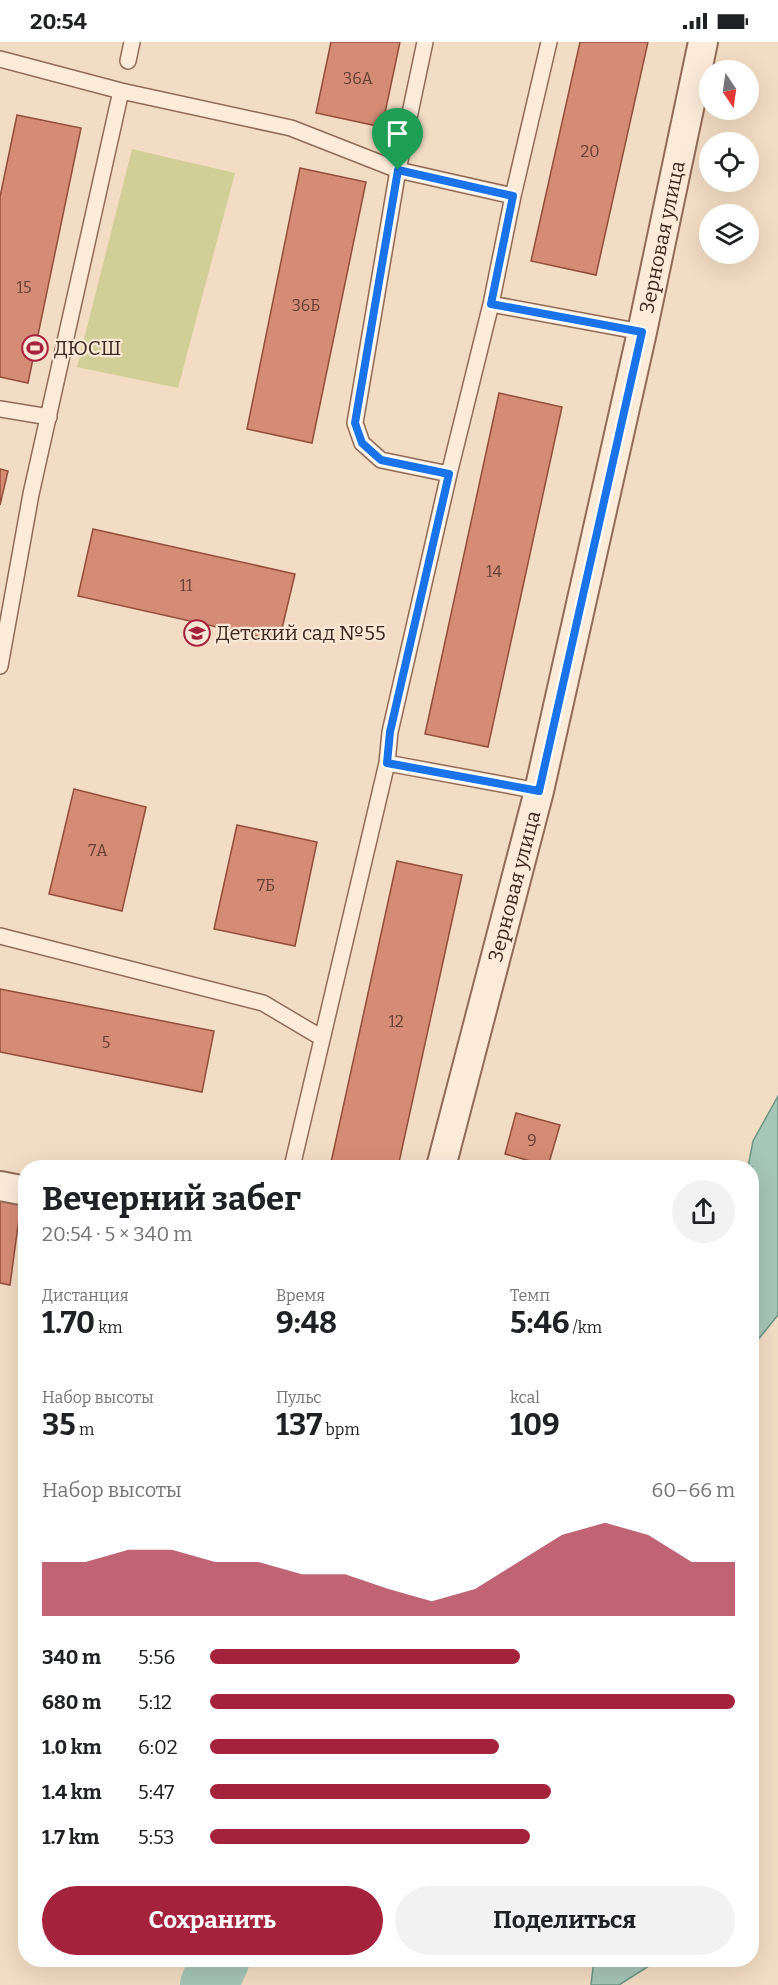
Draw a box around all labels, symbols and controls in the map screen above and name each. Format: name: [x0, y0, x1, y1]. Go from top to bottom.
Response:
text: 20:54: [30, 8, 87, 35]
north arrow: [699, 60, 759, 120]
map controls: [699, 60, 759, 264]
house number: 36А: [343, 69, 374, 88]
pin: [372, 108, 423, 170]
icon: arrive: [381, 117, 414, 150]
button: locate: [699, 132, 759, 192]
house number: 20: [581, 142, 599, 161]
street label: Зерновая улица: [634, 159, 690, 316]
button: layers: [699, 204, 759, 264]
house number: 15: [16, 278, 32, 297]
house number: 36Б: [292, 296, 320, 315]
sports icon: ДЮСШ: [20, 333, 50, 363]
place label: ДЮСШ: [54, 336, 121, 360]
house number: 14: [486, 562, 503, 581]
house number: 11: [180, 576, 193, 595]
school or university icon: Детский сад №55: [182, 618, 212, 648]
place label: Детский сад №55: [216, 621, 386, 645]
street label: Зерновая улица: [483, 808, 545, 965]
house number: 7А: [88, 841, 108, 860]
house number: 7Б: [257, 876, 275, 895]
house number: 12: [388, 1012, 404, 1031]
house number: 5: [102, 1033, 110, 1052]
house number: 9: [527, 1131, 537, 1150]
text: Вечерний забег: [42, 1179, 301, 1219]
button: share: [672, 1180, 735, 1243]
text: 20:54 · 5 × 340 m: [42, 1222, 192, 1246]
text: Дистанция: [42, 1286, 129, 1305]
text: Время: [276, 1286, 325, 1305]
text: Темп: [510, 1286, 550, 1305]
text: 1.70: [42, 1305, 95, 1341]
text: 9:48: [276, 1305, 337, 1341]
text: 5:46: [510, 1305, 569, 1341]
text: km: [95, 1318, 122, 1337]
text: /km: [569, 1318, 602, 1337]
text: Набор высоты: [42, 1388, 154, 1407]
text: Пульс: [276, 1388, 322, 1407]
text: kcal: [510, 1388, 540, 1407]
text: 35: [42, 1407, 76, 1443]
text: 137: [276, 1407, 322, 1443]
text: 109: [510, 1407, 560, 1443]
text: m: [76, 1420, 94, 1439]
text: bpm: [322, 1420, 360, 1439]
text: Набор высоты: [42, 1478, 182, 1502]
text: 60–66 m: [652, 1478, 735, 1502]
text: 340 m: [42, 1645, 101, 1669]
text: 5:56: [138, 1645, 175, 1669]
text: 680 m: [42, 1690, 101, 1714]
text: 5:12: [138, 1690, 172, 1714]
text: 1.0 km: [42, 1735, 102, 1759]
text: 6:02: [138, 1735, 178, 1759]
text: 1.4 km: [42, 1780, 102, 1804]
text: 5:47: [138, 1780, 174, 1804]
text: 1.7 km: [42, 1825, 99, 1849]
text: 5:53: [138, 1825, 175, 1849]
button: Сохранить: [42, 1886, 383, 1955]
button: Поделиться: [395, 1886, 735, 1955]

